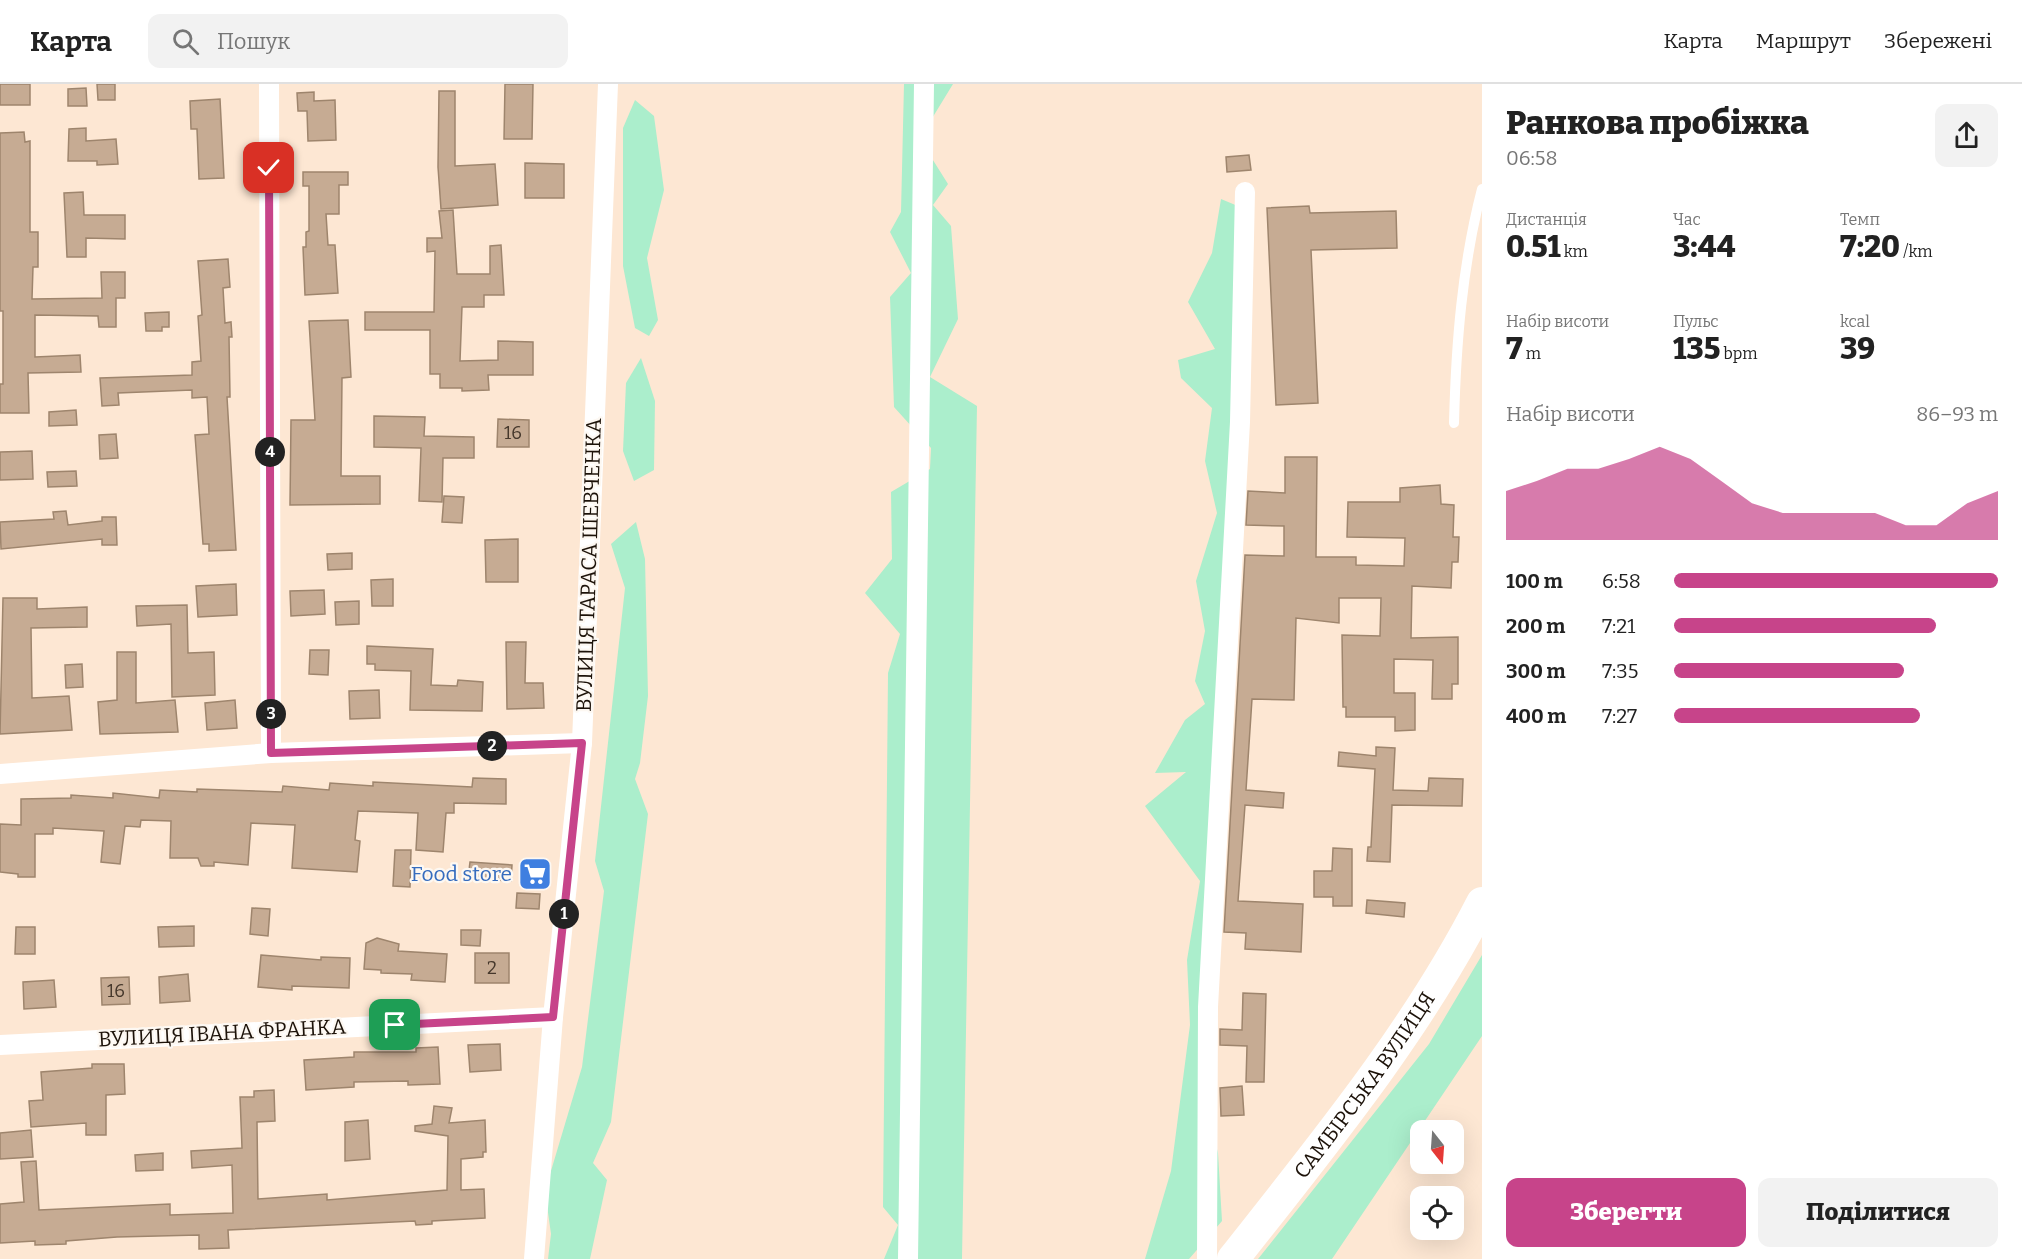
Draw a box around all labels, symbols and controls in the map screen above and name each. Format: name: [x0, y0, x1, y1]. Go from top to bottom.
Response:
search box: [148, 14, 568, 68]
text: Карта: [30, 25, 112, 58]
icon: search: [169, 25, 202, 58]
text: Пошук: [217, 28, 290, 55]
text: Карта: [1664, 28, 1723, 54]
text: Маршрут: [1756, 28, 1851, 54]
text: Збережені: [1884, 28, 1992, 54]
text: Ранкова пробіжка: [1506, 103, 1809, 143]
button: share: [1935, 104, 1998, 167]
pin: [243, 142, 294, 193]
text: 06:58: [1506, 146, 1557, 170]
icon: check: [252, 151, 285, 184]
text: Дистанція: [1506, 210, 1587, 229]
text: Час: [1673, 210, 1701, 229]
text: Темп: [1840, 210, 1880, 229]
text: 0.51: [1506, 229, 1560, 265]
text: 3:44: [1673, 229, 1735, 265]
text: 7:20: [1840, 229, 1900, 265]
text: km: [1560, 242, 1588, 261]
text: /km: [1900, 242, 1933, 261]
text: Набір висоти: [1506, 312, 1609, 331]
text: Пульс: [1673, 312, 1719, 331]
text: kcal: [1840, 312, 1870, 331]
text: 7: [1506, 331, 1523, 367]
text: 135: [1673, 331, 1720, 367]
text: 39: [1840, 331, 1875, 367]
text: m: [1523, 344, 1541, 363]
text: bpm: [1720, 344, 1758, 363]
text: Набір висоти: [1506, 402, 1635, 426]
text: 86–93 m: [1916, 402, 1998, 426]
street label: ВУЛИЦЯ ТАРАСА ШЕВЧЕНКА: [571, 418, 607, 712]
house number: 16: [504, 422, 522, 444]
pin: 4: [255, 437, 285, 467]
text: 4: [265, 442, 275, 461]
text: 100 m: [1506, 569, 1563, 593]
text: 6:58: [1602, 569, 1641, 593]
text: 200 m: [1506, 614, 1565, 638]
text: 7:21: [1602, 614, 1635, 638]
text: 300 m: [1506, 659, 1566, 683]
text: 7:35: [1602, 659, 1638, 683]
pin: 3: [256, 699, 286, 729]
text: 3: [266, 704, 276, 723]
text: 400 m: [1506, 704, 1566, 728]
text: 7:27: [1602, 704, 1637, 728]
pin: 2: [477, 731, 507, 761]
text: 2: [487, 736, 497, 755]
supermarket icon: Food store: [517, 856, 553, 892]
place label: Food store: [411, 861, 512, 887]
pin: 1: [549, 899, 579, 929]
text: 1: [561, 904, 567, 923]
house number: 2: [487, 957, 497, 979]
house number: 16: [107, 980, 125, 1002]
street label: САМБІРСЬКА ВУЛИЦЯ: [1288, 987, 1441, 1184]
pin: [369, 999, 420, 1050]
icon: arrive: [378, 1008, 411, 1041]
street label: ВУЛИЦЯ ІВАНА ФРАНКА: [97, 1014, 347, 1052]
north arrow: [1410, 1120, 1464, 1174]
map controls: [1410, 1120, 1464, 1240]
button: Зберегти: [1506, 1178, 1746, 1247]
button: Поділитися: [1758, 1178, 1998, 1247]
button: locate: [1410, 1186, 1464, 1240]

